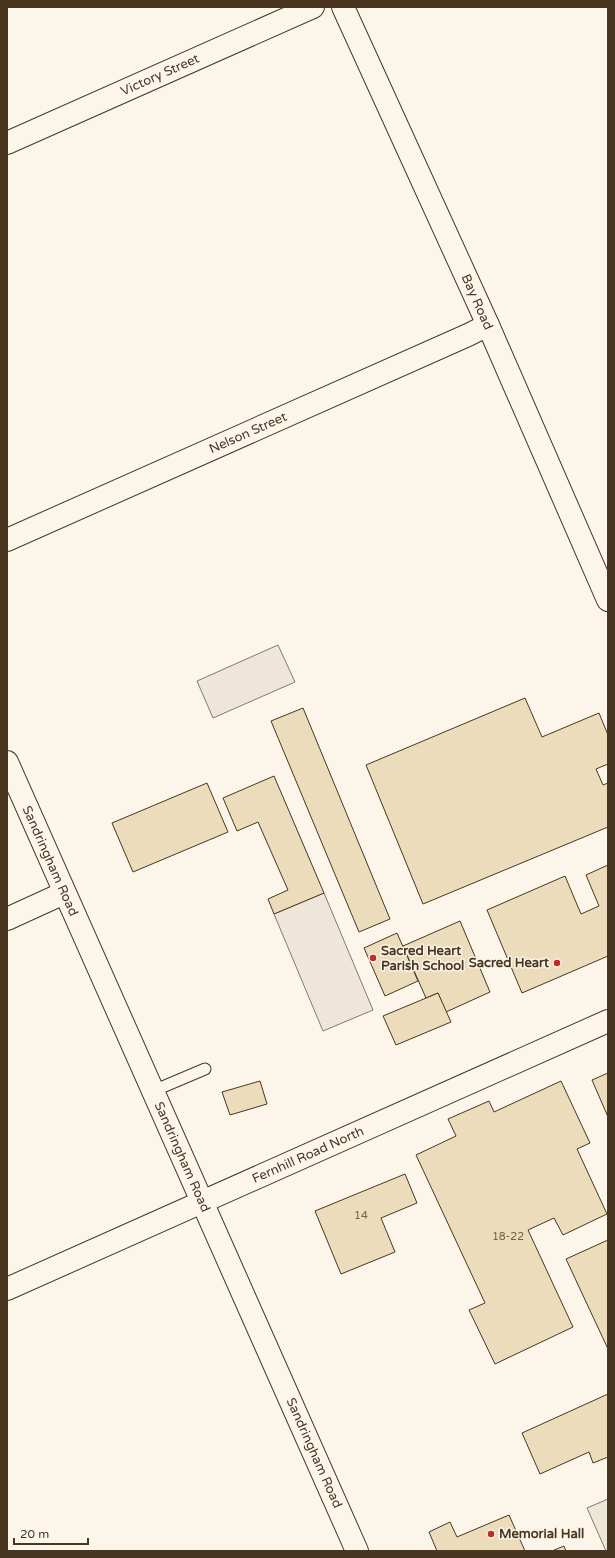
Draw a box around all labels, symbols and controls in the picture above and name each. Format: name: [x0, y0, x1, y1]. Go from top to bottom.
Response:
street label: Victory Street: [118, 51, 202, 99]
street label: Bay Road: [458, 272, 496, 332]
street label: Nelson Street: [207, 409, 289, 457]
street label: Sandringham Road: [18, 803, 82, 919]
place label: Sacred Heart Parish School: [381, 943, 464, 974]
marker: Sacred Heart Parish School: [368, 953, 378, 963]
place label: Sacred Heart: [469, 955, 549, 971]
marker: Sacred Heart: [552, 958, 562, 968]
street label: Sandringham Road: [150, 1099, 214, 1215]
street label: Fernhill Road North: [250, 1123, 366, 1187]
house number: 14: [354, 1209, 368, 1222]
house number: 18-22: [492, 1230, 524, 1243]
street label: Sandringham Road: [282, 1395, 346, 1511]
scale bar: [14, 1520, 88, 1546]
place label: Memorial Hall: [499, 1526, 584, 1542]
text: 20 m: [20, 1527, 49, 1541]
marker: Memorial Hall: [486, 1529, 496, 1539]

